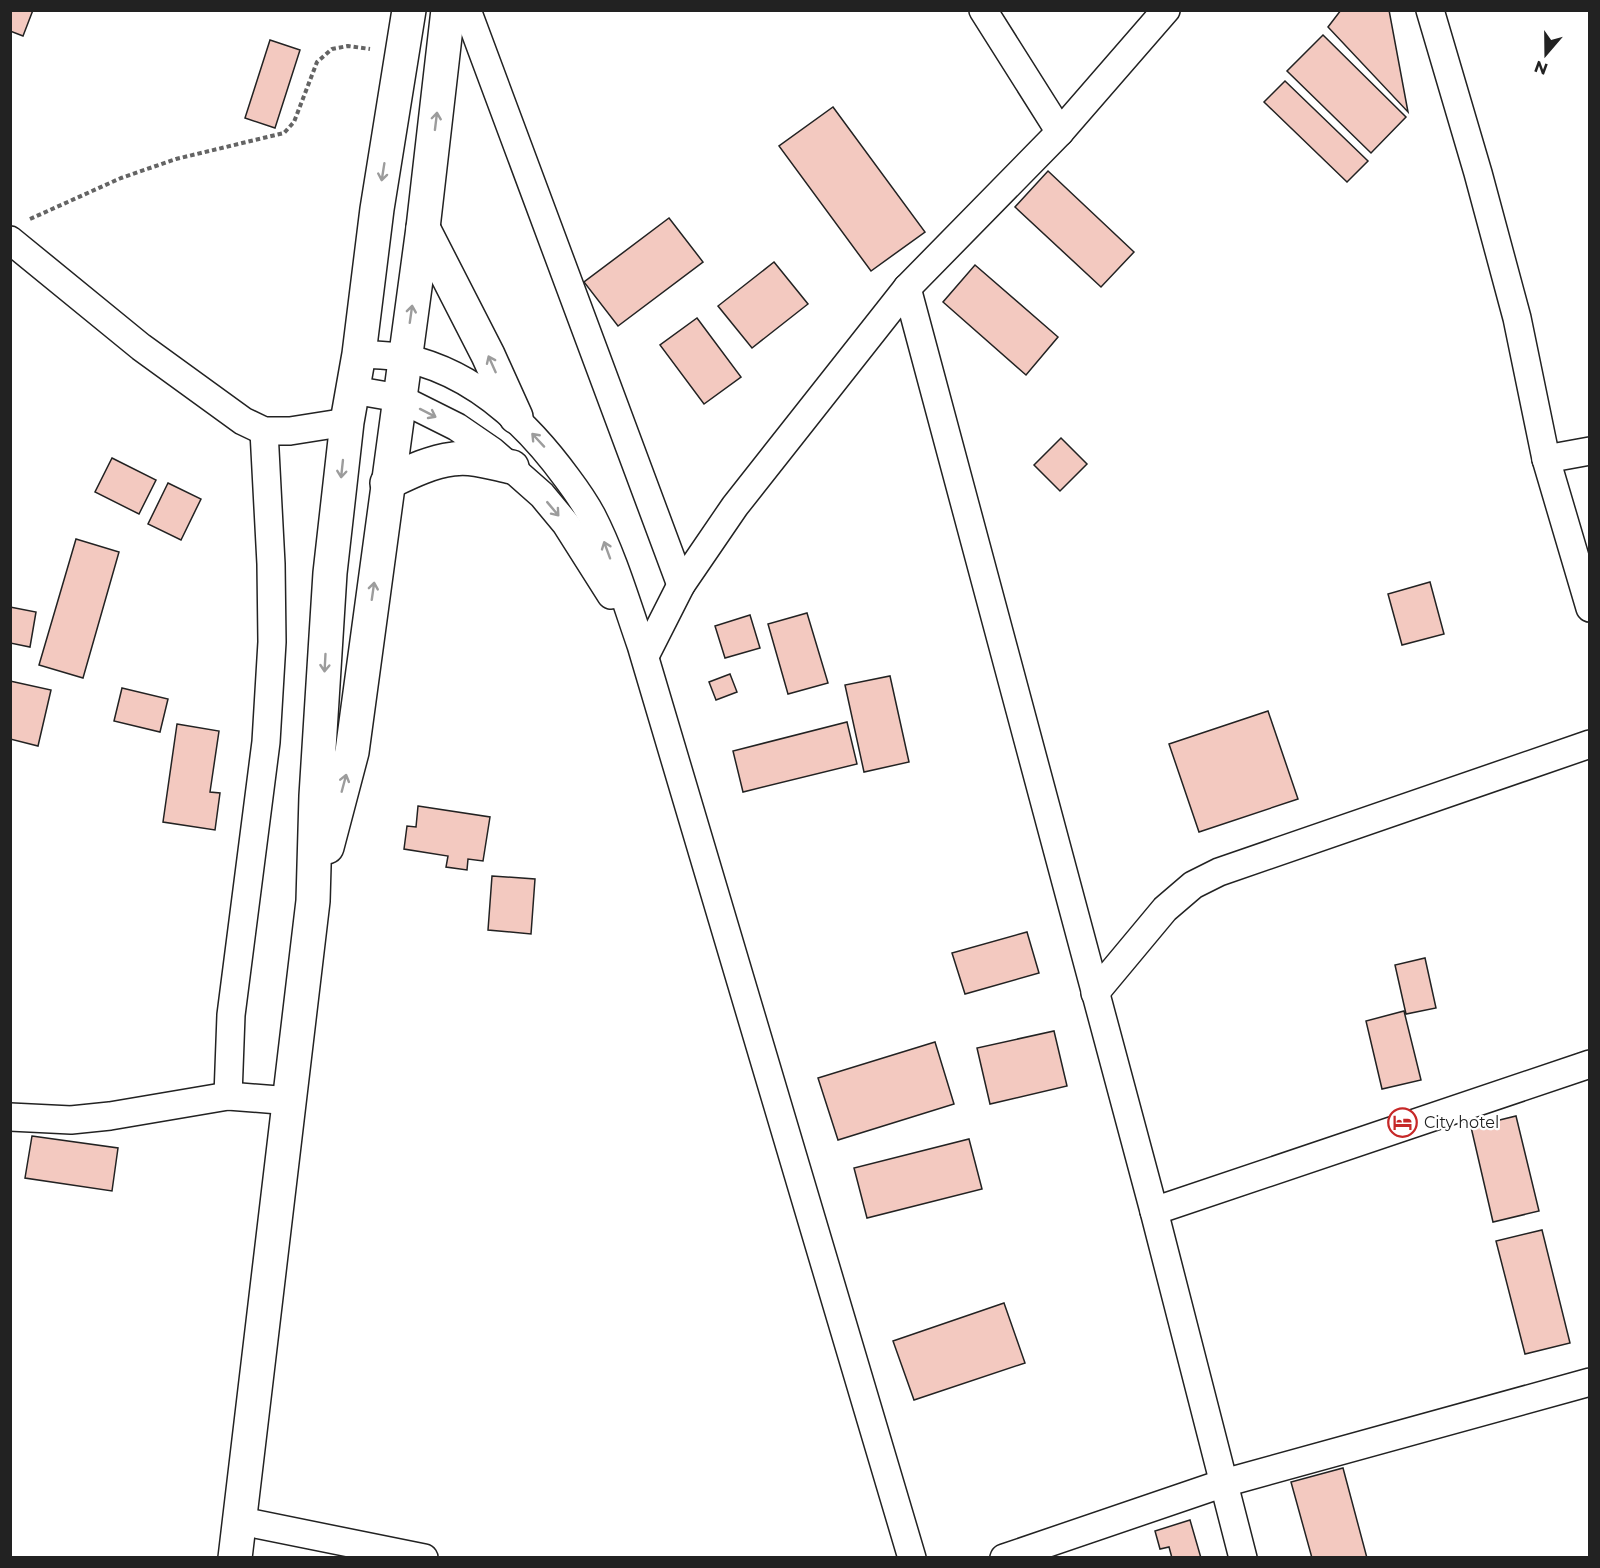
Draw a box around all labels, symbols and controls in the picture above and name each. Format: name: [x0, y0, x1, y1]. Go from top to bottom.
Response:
north arrow: [1516, 24, 1576, 84]
text: N: [1532, 56, 1550, 79]
one-way arrow: [431, 111, 442, 131]
one-way arrow: [378, 162, 389, 181]
one-way arrow: [406, 305, 417, 325]
one-way arrow: [486, 356, 497, 374]
one-way arrow: [419, 407, 437, 419]
one-way arrow: [530, 433, 545, 448]
one-way arrow: [336, 458, 347, 478]
one-way arrow: [547, 501, 560, 517]
one-way arrow: [601, 541, 612, 560]
one-way arrow: [368, 581, 379, 601]
one-way arrow: [319, 653, 330, 673]
one-way arrow: [338, 774, 350, 793]
hotel icon: City hotel: [1387, 1106, 1419, 1138]
place label: City hotel: [1424, 1113, 1499, 1132]

